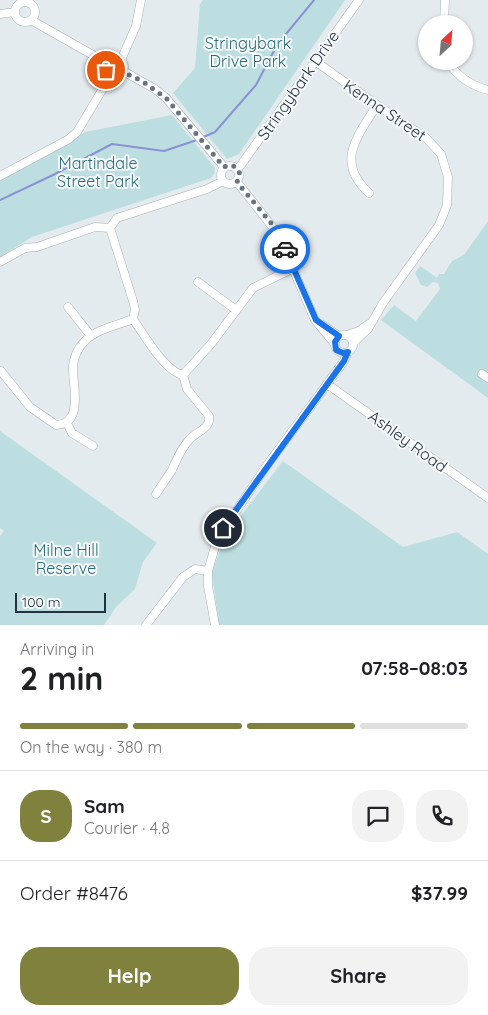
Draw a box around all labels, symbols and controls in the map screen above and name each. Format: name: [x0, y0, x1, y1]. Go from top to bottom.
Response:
north arrow: [418, 15, 472, 70]
map controls: [418, 15, 473, 70]
street label: Stringybark Drive: [253, 26, 343, 144]
park label: Stringybark Drive Park: [205, 33, 291, 71]
pin: [85, 49, 127, 91]
icon: bag: [92, 56, 120, 84]
street label: Kenna Street: [340, 75, 430, 145]
park label: Martindale Street Park: [57, 153, 139, 191]
courier: [260, 224, 310, 274]
icon: car: [271, 235, 299, 263]
street label: Ashley Road: [365, 406, 451, 476]
pin: [202, 507, 244, 549]
icon: home: [209, 514, 237, 542]
park label: Milne Hill Reserve: [33, 540, 99, 578]
scale bar: [15, 590, 106, 613]
text: 100 m: [22, 593, 60, 611]
text: Arriving in: [20, 639, 94, 659]
text: 07:58–08:03: [361, 656, 468, 680]
text: 2 min: [20, 658, 103, 698]
text: On the way · 380 m: [20, 737, 162, 757]
button: chat: [352, 790, 404, 842]
button: phone: [416, 790, 468, 842]
text: Sam: [84, 794, 125, 818]
text: S: [40, 804, 52, 828]
text: Courier · 4.8: [84, 818, 170, 838]
text: Order #8476: [20, 881, 128, 905]
text: $37.99: [411, 881, 468, 905]
button: Help: [20, 947, 239, 1005]
button: Share: [249, 947, 468, 1005]

